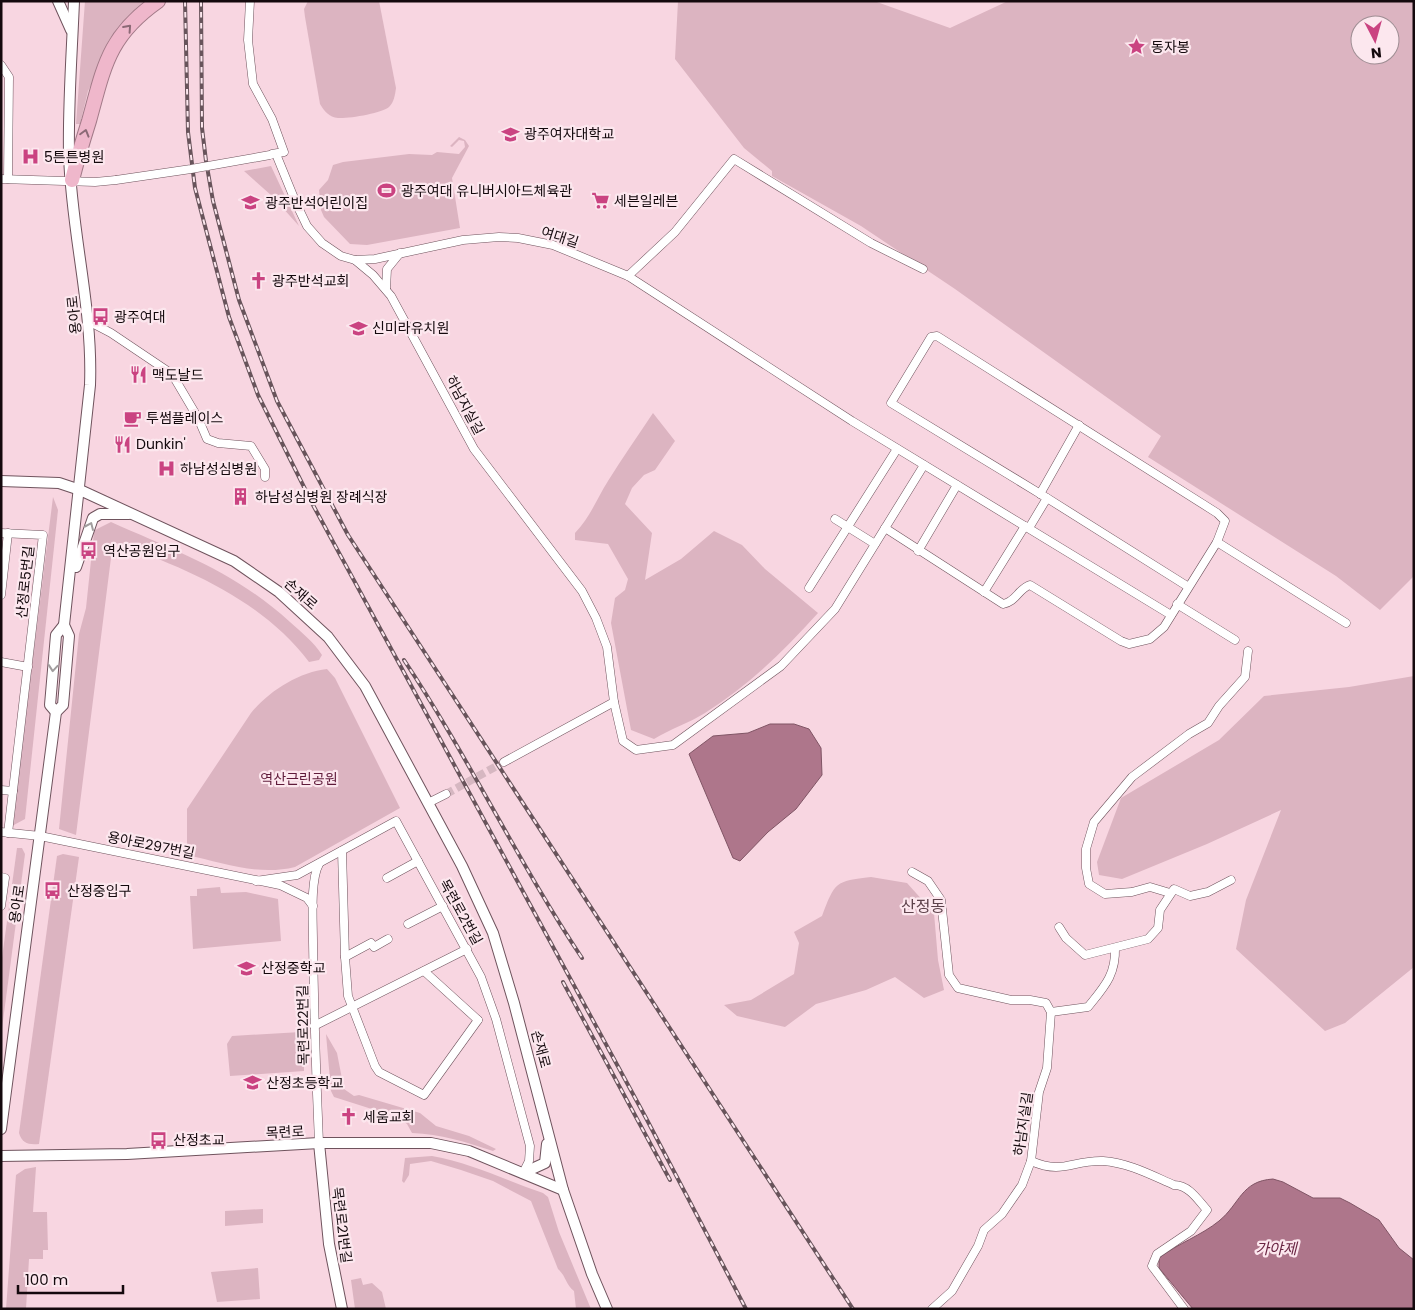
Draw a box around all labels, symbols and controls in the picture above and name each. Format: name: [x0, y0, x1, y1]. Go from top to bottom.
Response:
north arrow: [1350, 15, 1400, 65]
one-way arrow: [122, 25, 131, 34]
place icon: 동자봉: [1127, 37, 1147, 57]
place label: 동자봉: [1151, 37, 1190, 57]
text: N: [1370, 42, 1383, 63]
school or university icon: 광주여자대학교: [500, 124, 520, 144]
place label: 광주여자대학교: [524, 124, 614, 144]
one-way arrow: [80, 129, 90, 138]
hospital icon: 5튼튼병원: [20, 147, 40, 167]
place label: 5튼튼병원: [44, 147, 104, 167]
sports icon: 광주여대 유니버시아드체육관: [377, 181, 397, 201]
place label: 광주여대 유니버시아드체육관: [401, 181, 572, 201]
supermarket icon: 세븐일레븐: [590, 191, 610, 211]
place label: 세븐일레븐: [614, 191, 679, 211]
school or university icon: 광주반석어린이집: [241, 193, 261, 213]
place label: 광주반석어린이집: [265, 193, 368, 213]
street label: 여대길: [539, 222, 581, 252]
church icon: 광주반석교회: [248, 271, 268, 291]
place label: 광주반석교회: [272, 271, 349, 291]
street label: 용아로: [62, 295, 86, 335]
bus stop icon: 광주여대: [90, 307, 110, 327]
place label: 광주여대: [114, 307, 166, 327]
school or university icon: 신미라유치원: [348, 318, 368, 338]
place label: 신미라유치원: [372, 318, 449, 338]
restaurant icon: 맥도날드: [128, 365, 148, 385]
place label: 맥도날드: [152, 365, 204, 385]
street label: 하남지실길: [441, 372, 489, 438]
cafe icon: 투썸플레이스: [122, 408, 142, 428]
place label: 투썸플레이스: [146, 408, 223, 428]
restaurant icon: Dunkin': [112, 434, 132, 454]
place label: Dunkin': [136, 434, 186, 454]
hospital icon: 하남성심병원: [156, 459, 176, 479]
place label: 하남성심병원: [180, 459, 257, 479]
building icon: 하남성심병원 장례식장: [231, 487, 251, 507]
place label: 하남성심병원 장례식장: [255, 487, 388, 507]
one-way arrow: [83, 522, 94, 531]
bus stop icon: 역산공원입구: [79, 541, 99, 561]
place label: 역산공원입구: [103, 541, 180, 561]
street label: 산정로5번길: [11, 545, 39, 619]
street label: 손재로: [280, 574, 322, 614]
one-way arrow: [48, 664, 59, 672]
park label: 역산근린공원: [260, 769, 338, 789]
street label: 용아로297번길: [105, 827, 197, 863]
street label: 목련로2번길: [435, 875, 487, 949]
bus stop icon: 산정중입구: [43, 881, 63, 901]
place label: 산정중입구: [67, 881, 132, 901]
street label: 용아로: [4, 883, 30, 925]
district label: 산정동: [901, 895, 945, 918]
school or university icon: 산정중학교: [237, 958, 257, 978]
place label: 산정중학교: [261, 958, 326, 978]
street label: 목련로22번길: [292, 985, 314, 1065]
street label: 손재로: [526, 1028, 556, 1070]
school or university icon: 산정초등학교: [242, 1073, 262, 1093]
place label: 산정초등학교: [266, 1073, 343, 1093]
street label: 하남지실길: [1009, 1091, 1037, 1157]
church icon: 세움교회: [339, 1107, 359, 1127]
place label: 세움교회: [363, 1107, 415, 1127]
street label: 목련로: [265, 1121, 305, 1143]
bus stop icon: 산정초교: [149, 1130, 169, 1150]
place label: 산정초교: [173, 1130, 225, 1150]
street label: 목련로21번길: [327, 1186, 357, 1264]
water label: 가야제: [1255, 1238, 1299, 1259]
scale bar: [18, 1262, 122, 1294]
text: 100 m: [25, 1269, 68, 1290]

